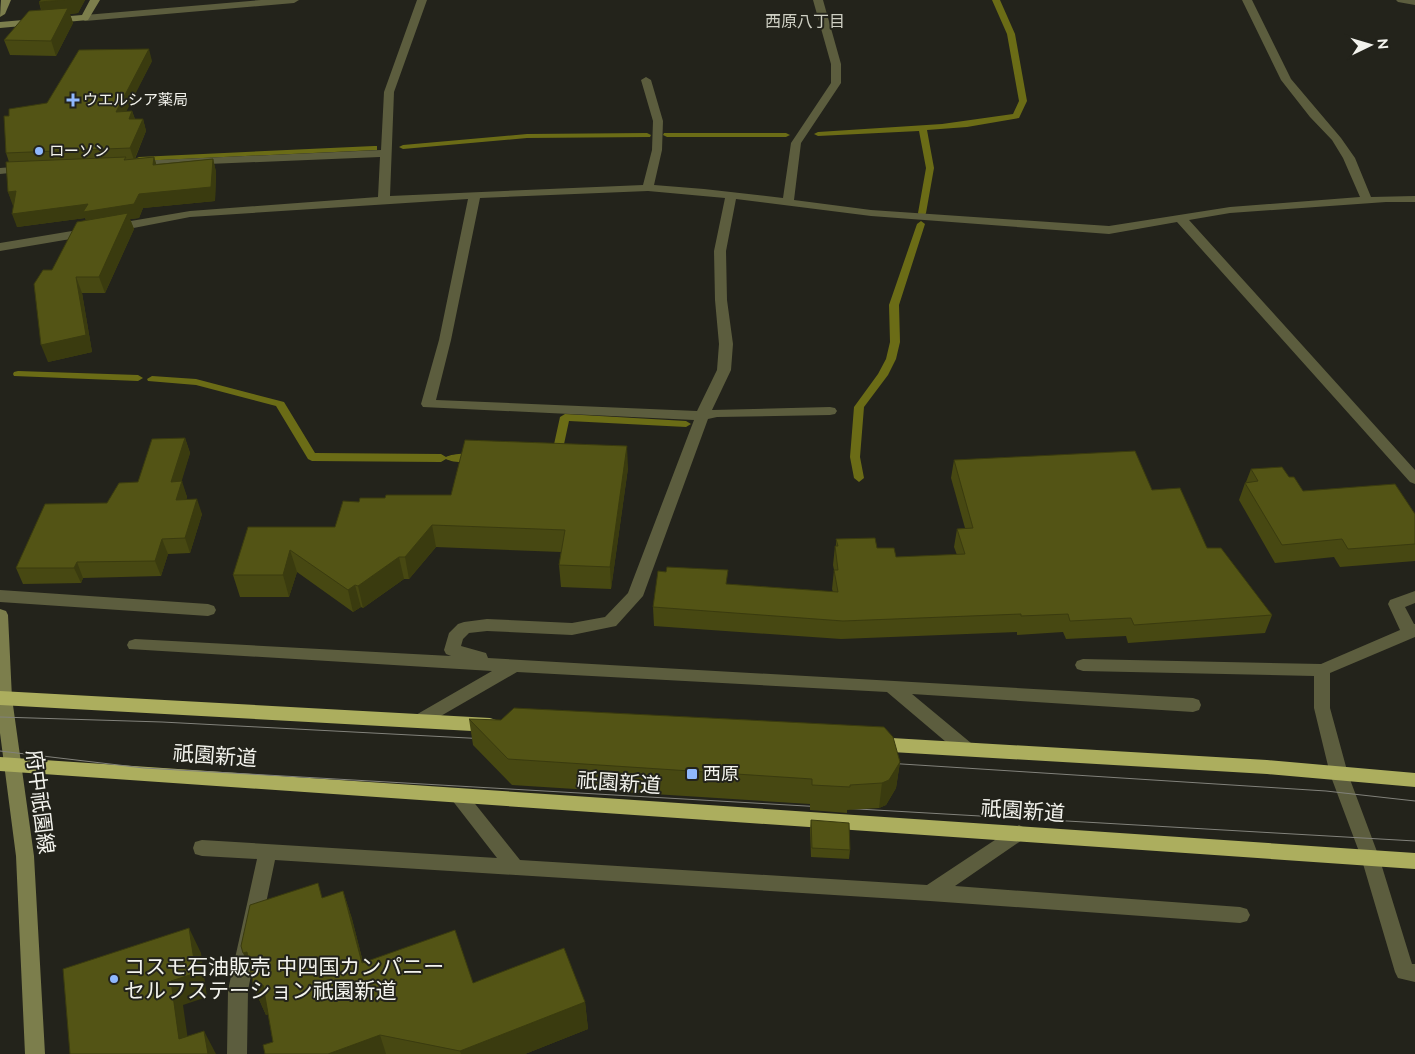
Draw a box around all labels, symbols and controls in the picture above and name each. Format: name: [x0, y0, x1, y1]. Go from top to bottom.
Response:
district label: 西原八丁目: [765, 12, 845, 31]
north arrow: [1345, 20, 1395, 70]
text: N: [1375, 38, 1391, 50]
place label: ウエルシア薬局: [83, 91, 188, 109]
marker: ウエルシア薬局: [67, 94, 79, 106]
place label: ローソン: [49, 142, 109, 160]
marker: ローソン: [33, 145, 45, 157]
street label: 祇園新道: [172, 740, 258, 771]
street label: 府中祇園線: [22, 748, 59, 856]
place label: 西原: [703, 763, 739, 784]
street label: 祇園新道: [576, 767, 662, 798]
marker: 西原: [685, 767, 699, 781]
street label: 祇園新道: [980, 795, 1066, 826]
place label: コスモ石油販売 中四国カンパニー セルフステーション祇園新道: [124, 954, 444, 1003]
marker: コスモ石油販売 中四国カンパニー セルフステーション祇園新道: [108, 973, 120, 985]

